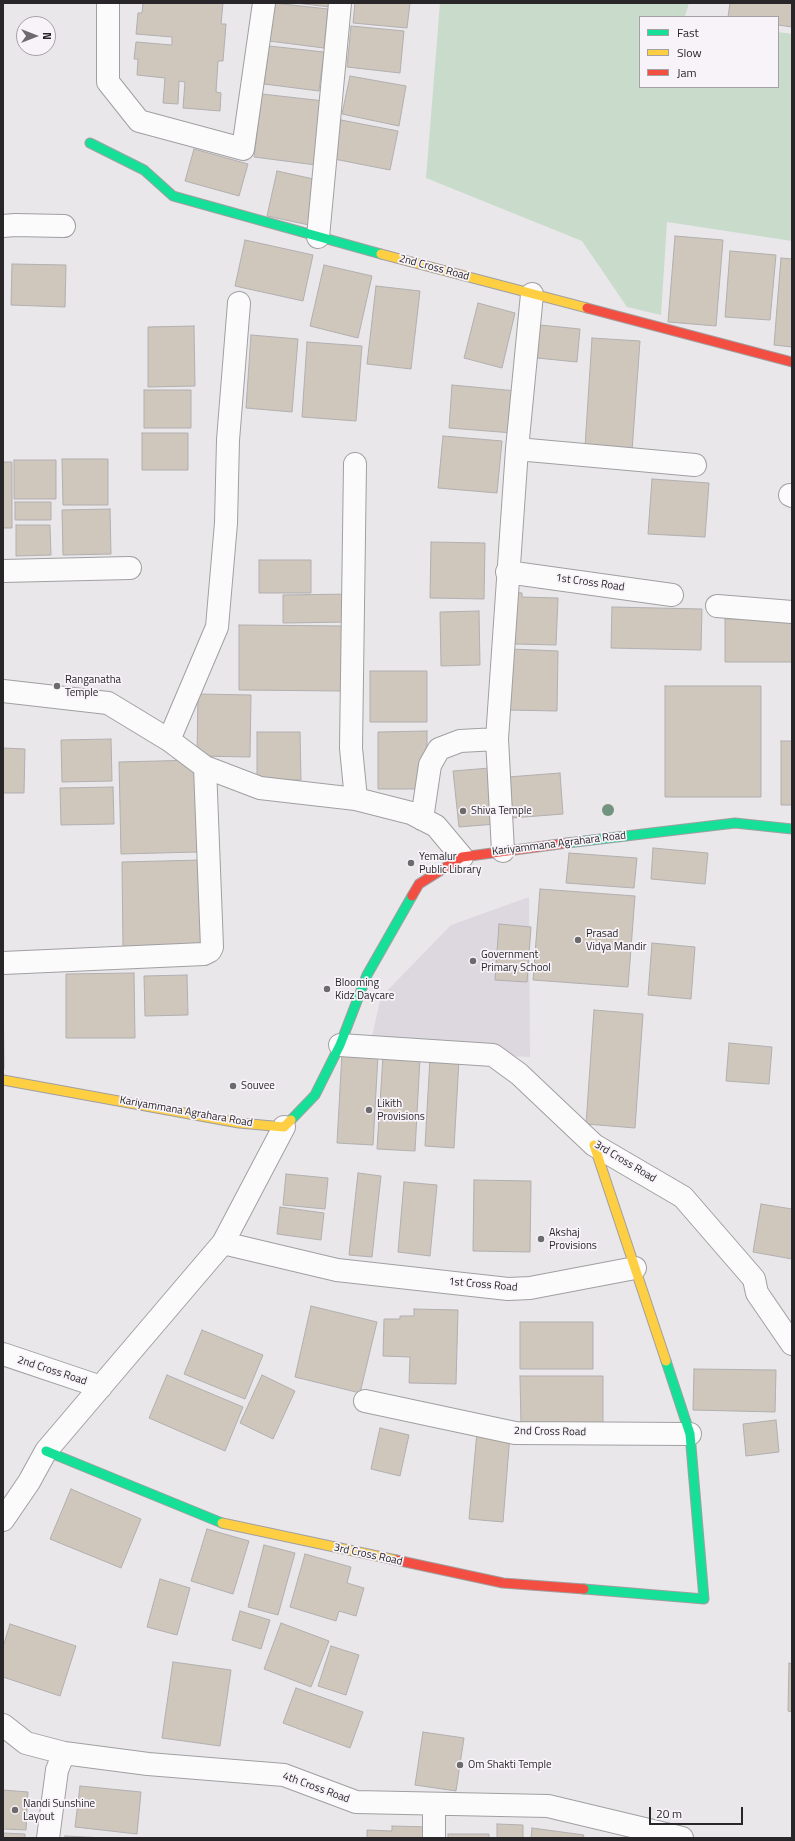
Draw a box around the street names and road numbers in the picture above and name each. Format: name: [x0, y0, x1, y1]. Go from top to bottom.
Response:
street label: 2nd Cross Road: [397, 252, 471, 284]
street label: 1st Cross Road: [555, 572, 625, 594]
street label: Kariyammana Agrahara Road: [491, 829, 627, 859]
street label: Kariyammana Agrahara Road: [118, 1094, 254, 1130]
street label: 3rd Cross Road: [592, 1138, 658, 1186]
street label: 1st Cross Road: [448, 1275, 518, 1295]
street label: 2nd Cross Road: [16, 1354, 88, 1388]
street label: 2nd Cross Road: [514, 1425, 586, 1439]
street label: 3rd Cross Road: [332, 1541, 404, 1569]
street label: 4th Cross Road: [281, 1770, 351, 1806]

